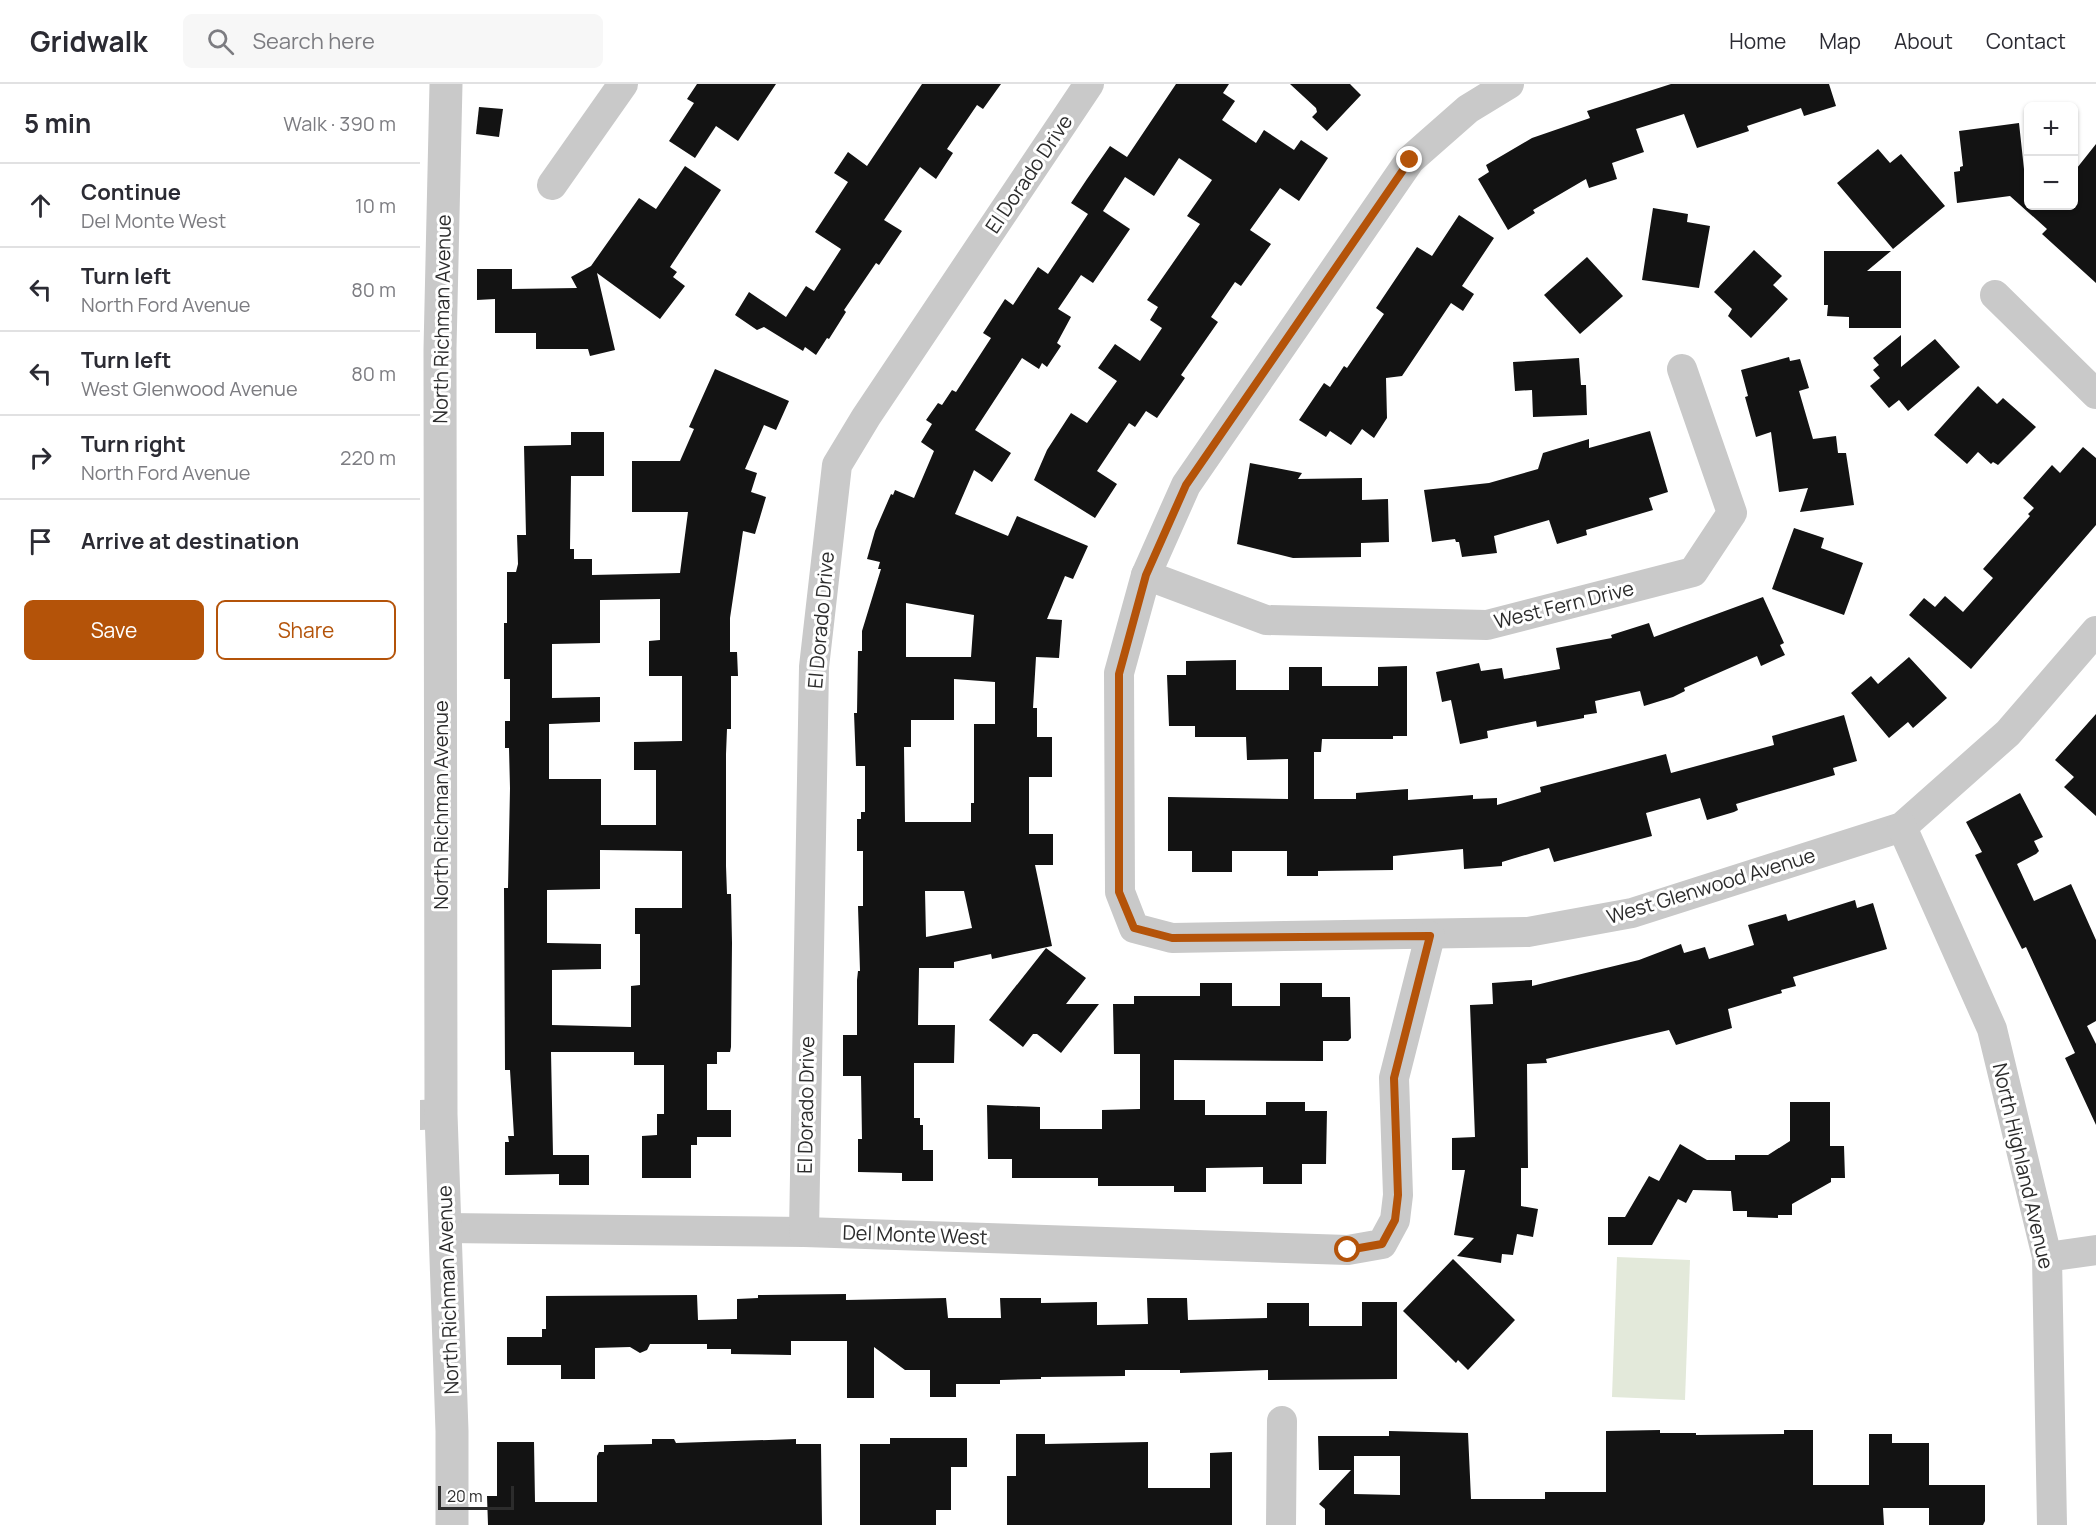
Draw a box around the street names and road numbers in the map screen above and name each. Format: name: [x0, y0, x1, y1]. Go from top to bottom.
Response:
street label: El Dorado Drive: [979, 109, 1078, 238]
street label: North Richman Avenue: [426, 214, 457, 424]
street label: El Dorado Drive: [801, 550, 840, 690]
street label: West Fern Drive: [1491, 574, 1637, 635]
street label: North Richman Avenue: [427, 700, 454, 910]
street label: West Glenwood Avenue: [1603, 841, 1818, 930]
street label: El Dorado Drive: [791, 1036, 820, 1174]
street label: North Highland Avenue: [1987, 1060, 2060, 1272]
street label: North Richman Avenue: [430, 1185, 465, 1395]
street label: Del Monte West: [842, 1218, 988, 1251]

